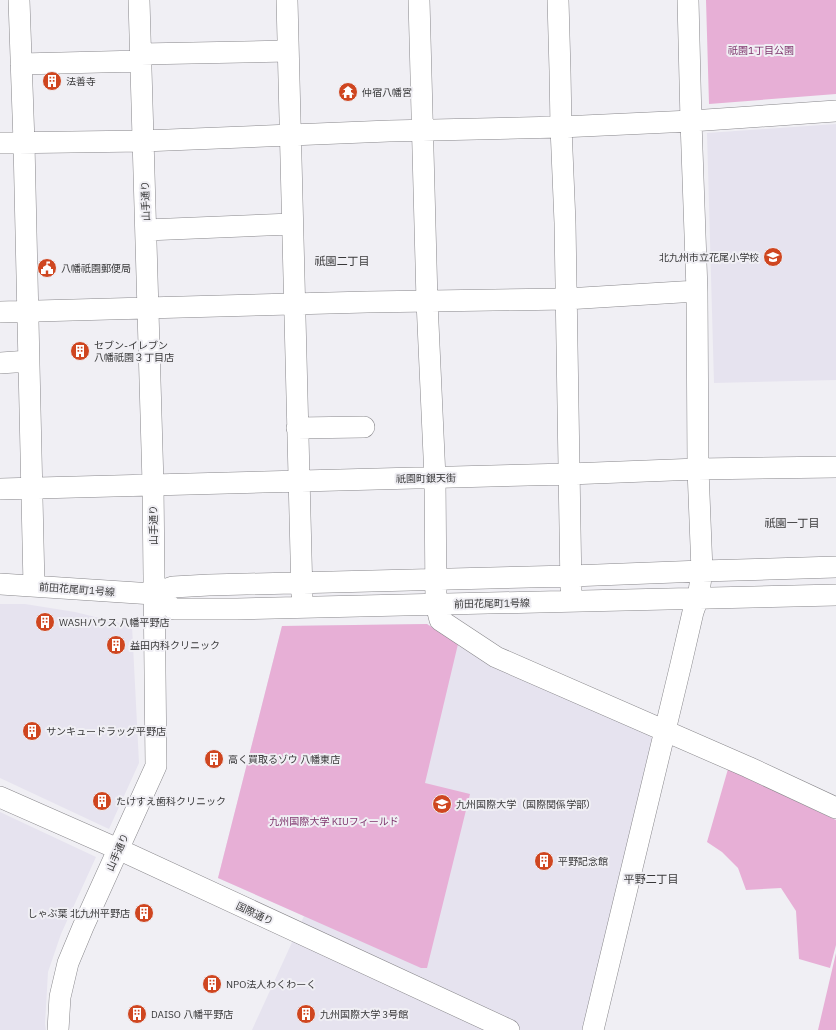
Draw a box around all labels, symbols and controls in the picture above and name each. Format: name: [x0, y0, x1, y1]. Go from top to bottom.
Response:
park label: 祇園1丁目公園: [728, 44, 794, 57]
building icon: 法善寺: [41, 70, 63, 92]
place label: 法善寺: [66, 75, 96, 88]
temple icon: 仲宿八幡宮: [337, 81, 359, 103]
place label: 仲宿八幡宮: [362, 86, 412, 99]
street label: 山手通り: [138, 181, 153, 221]
school or university icon: 北九州市立花尾小学校: [762, 246, 784, 268]
place label: 北九州市立花尾小学校: [659, 251, 759, 264]
district label: 祇園二丁目: [315, 254, 370, 268]
public building icon: 八幡祇園郵便局: [36, 257, 58, 279]
place label: 八幡祇園郵便局: [61, 262, 131, 275]
place label: セブン-イレブン 八幡祇園３丁目店: [94, 339, 174, 364]
building icon: セブン-イレブン 八幡祇園３丁目店: [69, 340, 91, 362]
street label: 祇園町銀天街: [396, 471, 456, 486]
street label: 山手通り: [147, 505, 160, 545]
district label: 祇園一丁目: [765, 516, 820, 530]
street label: 前田花尾町1号線: [39, 580, 115, 599]
street label: 前田花尾町1号線: [454, 596, 530, 611]
building icon: WASHハウス 八幡平野店: [34, 611, 56, 633]
place label: WASHハウス 八幡平野店: [59, 616, 170, 629]
building icon: 益田内科クリニック: [105, 634, 127, 656]
place label: 益田内科クリニック: [130, 639, 220, 652]
building icon: サンキュードラッグ平野店: [21, 720, 43, 742]
place label: サンキュードラッグ平野店: [46, 725, 166, 738]
building icon: 高く買取るゾウ 八幡東店: [203, 748, 225, 770]
place label: 高く買取るゾウ 八幡東店: [228, 753, 340, 766]
building icon: たけすえ歯科クリニック: [91, 790, 113, 812]
school or university icon: 九州国際大学（国際関係学部）: [431, 793, 453, 815]
place label: たけすえ歯科クリニック: [116, 795, 226, 808]
place label: 九州国際大学（国際関係学部）: [456, 798, 596, 811]
park label: 九州国際大学 KIUフィールド: [269, 815, 399, 828]
street label: 山手通り: [103, 831, 132, 873]
building icon: 平野記念館: [533, 850, 555, 872]
place label: 平野記念館: [558, 855, 608, 868]
district label: 平野二丁目: [624, 872, 679, 886]
street label: 国際通り: [234, 899, 276, 928]
building icon: しゃぶ葉 北九州平野店: [133, 902, 155, 924]
place label: しゃぶ葉 北九州平野店: [28, 907, 130, 920]
building icon: NPO法人わくわーく: [201, 973, 223, 995]
place label: NPO法人わくわーく: [226, 978, 316, 991]
building icon: DAISO 八幡平野店: [126, 1003, 148, 1025]
building icon: 九州国際大学 3号館: [295, 1003, 317, 1025]
place label: DAISO 八幡平野店: [151, 1008, 233, 1021]
place label: 九州国際大学 3号館: [320, 1008, 408, 1021]

